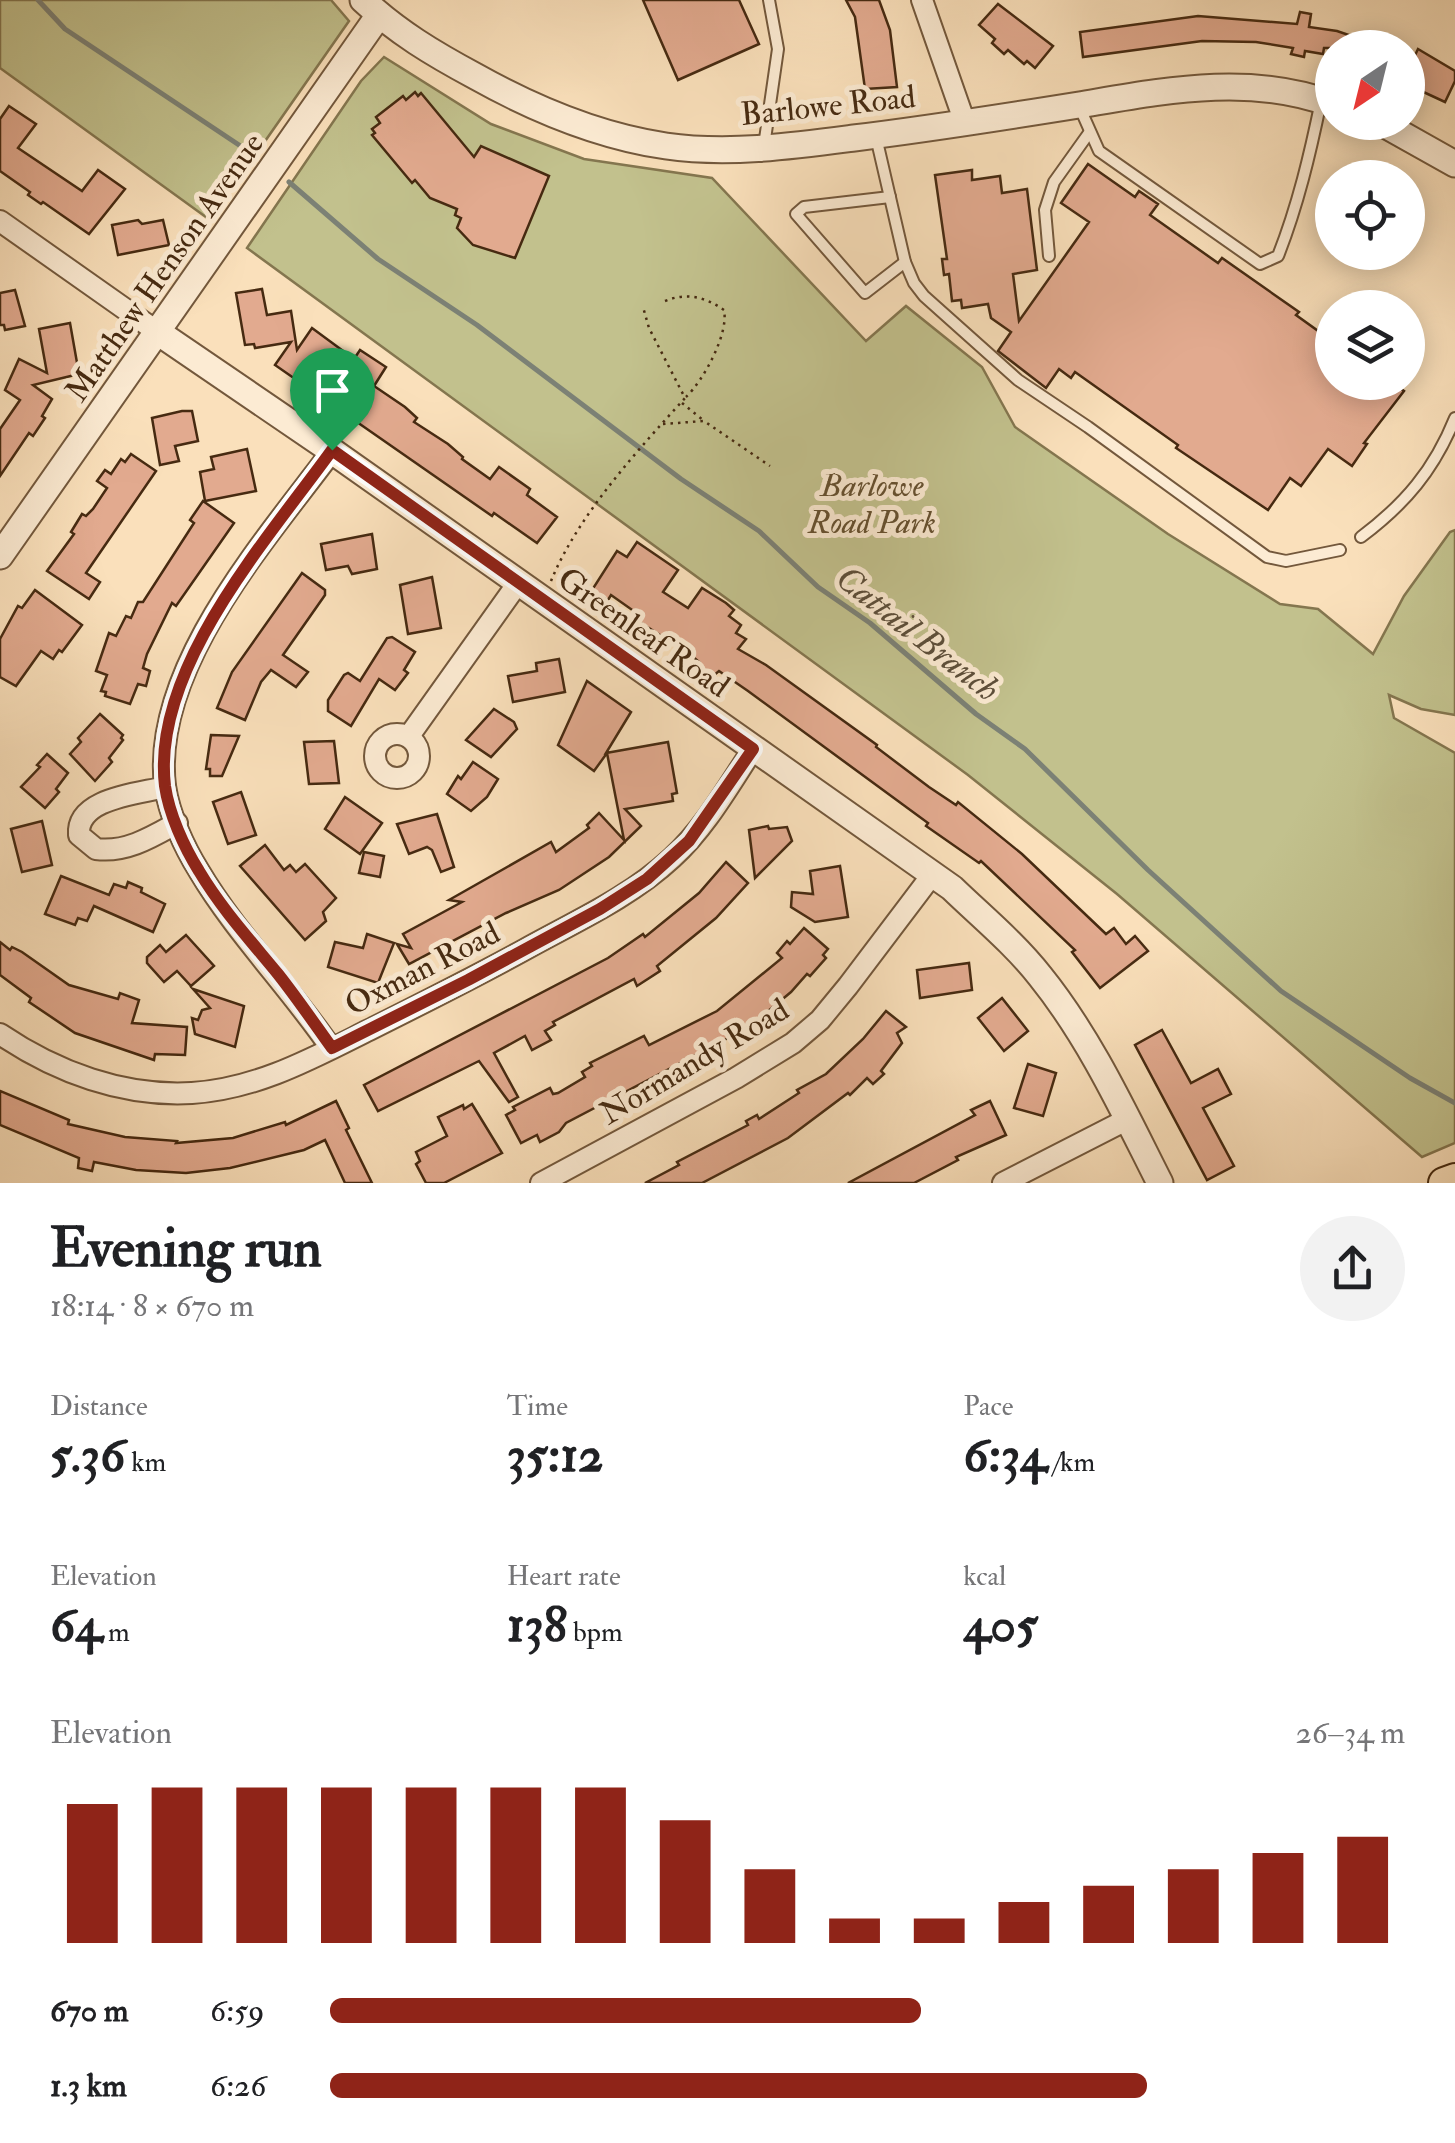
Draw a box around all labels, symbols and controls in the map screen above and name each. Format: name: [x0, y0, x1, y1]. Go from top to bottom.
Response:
north arrow: [1315, 30, 1425, 140]
map controls: [1315, 30, 1425, 400]
street label: Barlowe Road: [739, 77, 918, 135]
street label: Matthew Henson Avenue: [57, 125, 273, 410]
button: locate: [1315, 160, 1425, 270]
button: layers: [1315, 290, 1425, 400]
pin: [290, 348, 375, 451]
icon: arrive: [305, 363, 360, 418]
park label: Barlowe Road Park: [807, 466, 936, 543]
water label: Cattail Branch: [827, 556, 1008, 711]
street label: Greenleaf Road: [550, 559, 737, 707]
street label: Oxman Road: [338, 913, 507, 1025]
street label: Normandy Road: [593, 990, 796, 1134]
text: Evening run: [50, 1214, 322, 1283]
button: share: [1300, 1216, 1405, 1321]
text: 18:14 · 8 × 670 m: [50, 1286, 254, 1326]
text: Distance: [50, 1389, 148, 1424]
text: Time: [507, 1389, 568, 1424]
text: Pace: [963, 1389, 1014, 1424]
text: 5.36: [50, 1424, 125, 1487]
text: 35:12: [507, 1424, 603, 1487]
text: 6:34: [963, 1424, 1047, 1487]
text: km: [125, 1445, 166, 1480]
text: /km: [1047, 1445, 1095, 1480]
text: Elevation: [50, 1559, 157, 1594]
text: Heart rate: [507, 1559, 621, 1594]
text: kcal: [963, 1559, 1006, 1594]
text: 64: [50, 1594, 102, 1657]
text: 138: [507, 1594, 567, 1657]
text: 405: [963, 1594, 1038, 1657]
text: m: [102, 1615, 130, 1650]
text: bpm: [567, 1615, 623, 1650]
text: Elevation: [50, 1713, 172, 1753]
text: 26–34 m: [1295, 1713, 1405, 1753]
text: 670 m: [50, 1991, 129, 2031]
text: 6:59: [210, 1991, 265, 2031]
text: 1.3 km: [50, 2066, 127, 2106]
text: 6:26: [210, 2066, 266, 2106]

